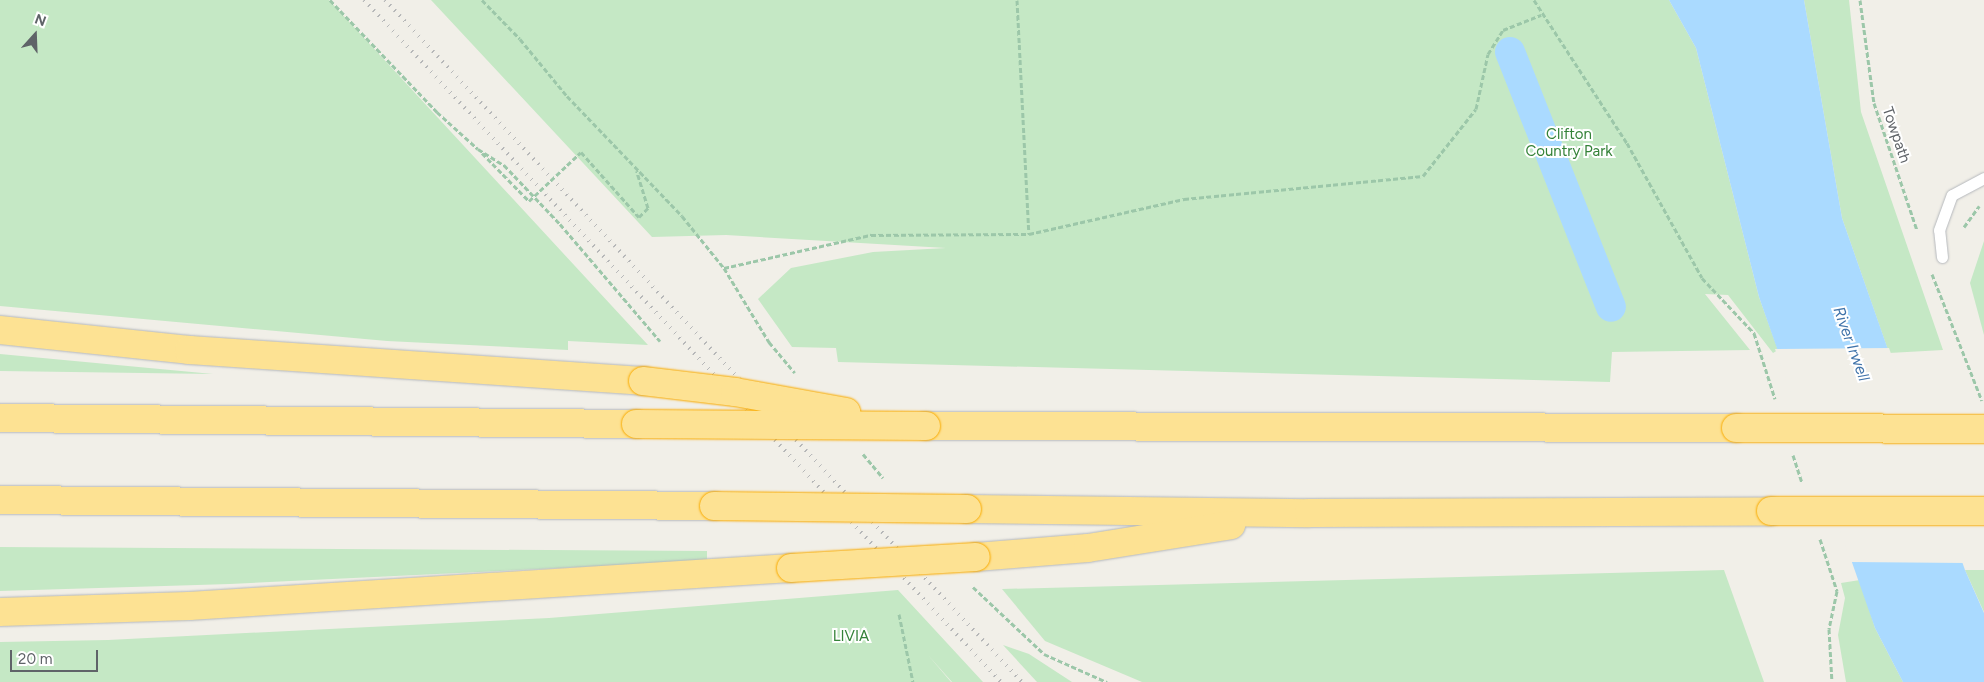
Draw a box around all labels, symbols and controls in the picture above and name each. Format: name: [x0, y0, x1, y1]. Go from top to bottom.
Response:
north arrow: [10, 10, 60, 60]
text: N: [32, 11, 48, 30]
street label: Towpath: [1878, 105, 1914, 165]
park label: Clifton Country Park: [1525, 125, 1613, 160]
water label: River Irwell: [1829, 304, 1873, 384]
park label: LIVIA: [833, 628, 869, 646]
scale bar: [12, 640, 100, 672]
text: 20 m: [18, 650, 52, 668]

